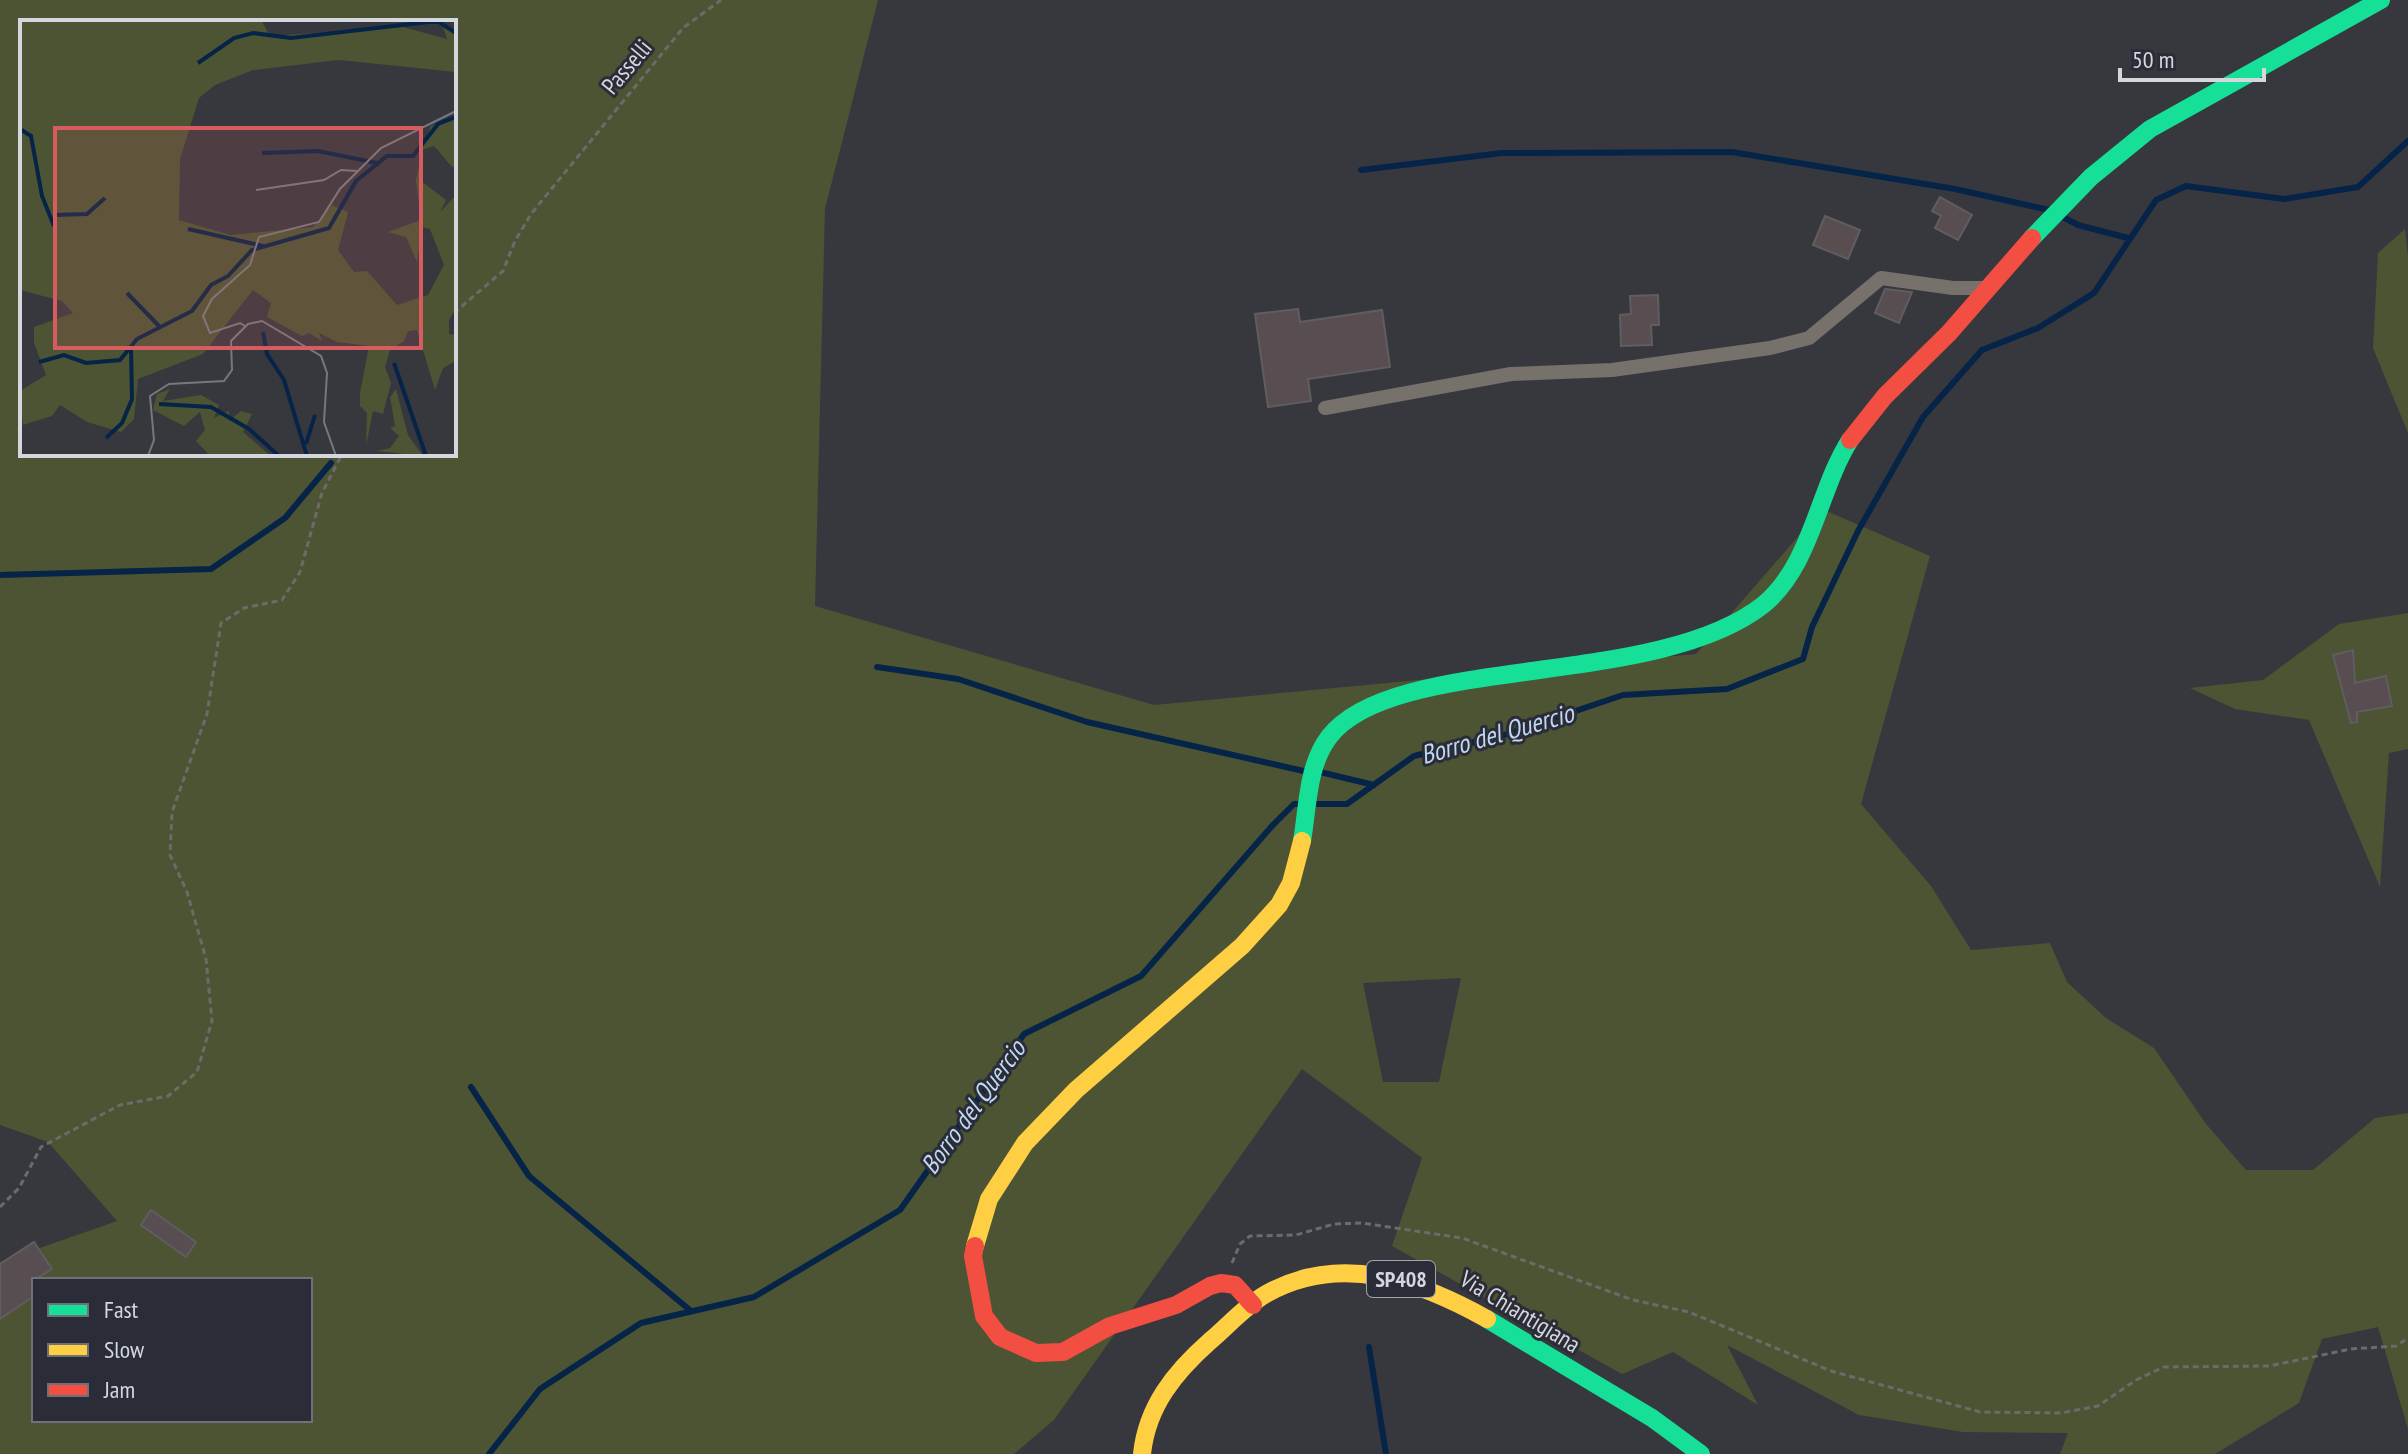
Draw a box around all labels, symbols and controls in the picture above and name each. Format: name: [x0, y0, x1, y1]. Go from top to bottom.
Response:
inset map: [20, 20, 456, 456]
scale bar: [2120, 32, 2264, 82]
street label: Passelli: [595, 33, 659, 101]
text: 50 m: [2132, 44, 2174, 75]
water label: Borro del Quercio: [1417, 695, 1579, 771]
water label: Borro del Quercio: [913, 1032, 1033, 1180]
road number: SP408: [1367, 1261, 1435, 1297]
street label: Via Chiantigiana: [1454, 1263, 1586, 1360]
legend: [32, 1278, 312, 1422]
text: Fast: [104, 1294, 139, 1325]
text: Slow: [104, 1334, 145, 1365]
text: Jam: [103, 1374, 135, 1405]

